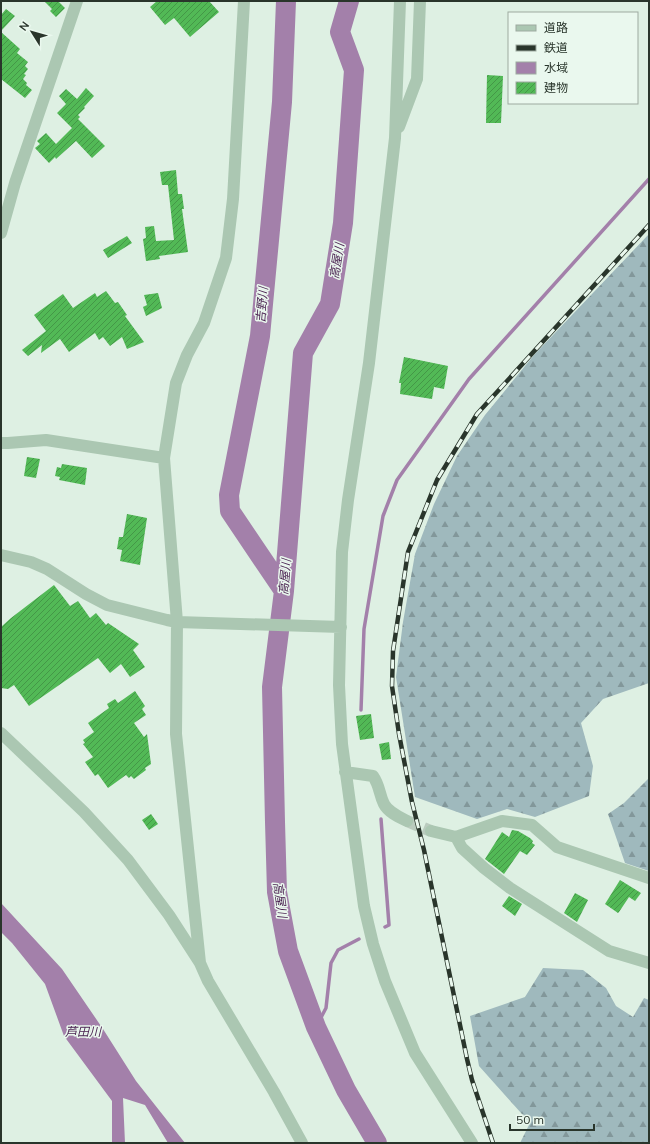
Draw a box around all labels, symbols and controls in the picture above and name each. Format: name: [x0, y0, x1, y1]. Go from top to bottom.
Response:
north arrow: [12, 12, 52, 52]
legend: [508, 12, 638, 104]
text: N: [16, 18, 32, 34]
text: 道路: [544, 20, 568, 35]
text: 鉄道: [544, 40, 568, 55]
text: 水域: [544, 60, 568, 75]
text: 建物: [544, 80, 568, 95]
water label: 高屋川: [326, 240, 347, 280]
water label: 吉野川: [252, 284, 271, 324]
water label: 高屋川: [275, 556, 294, 596]
water label: 高屋川: [271, 881, 291, 921]
water label: 芦田川: [65, 1024, 103, 1039]
scale bar: [510, 1106, 594, 1132]
text: 50 m: [516, 1112, 544, 1127]

